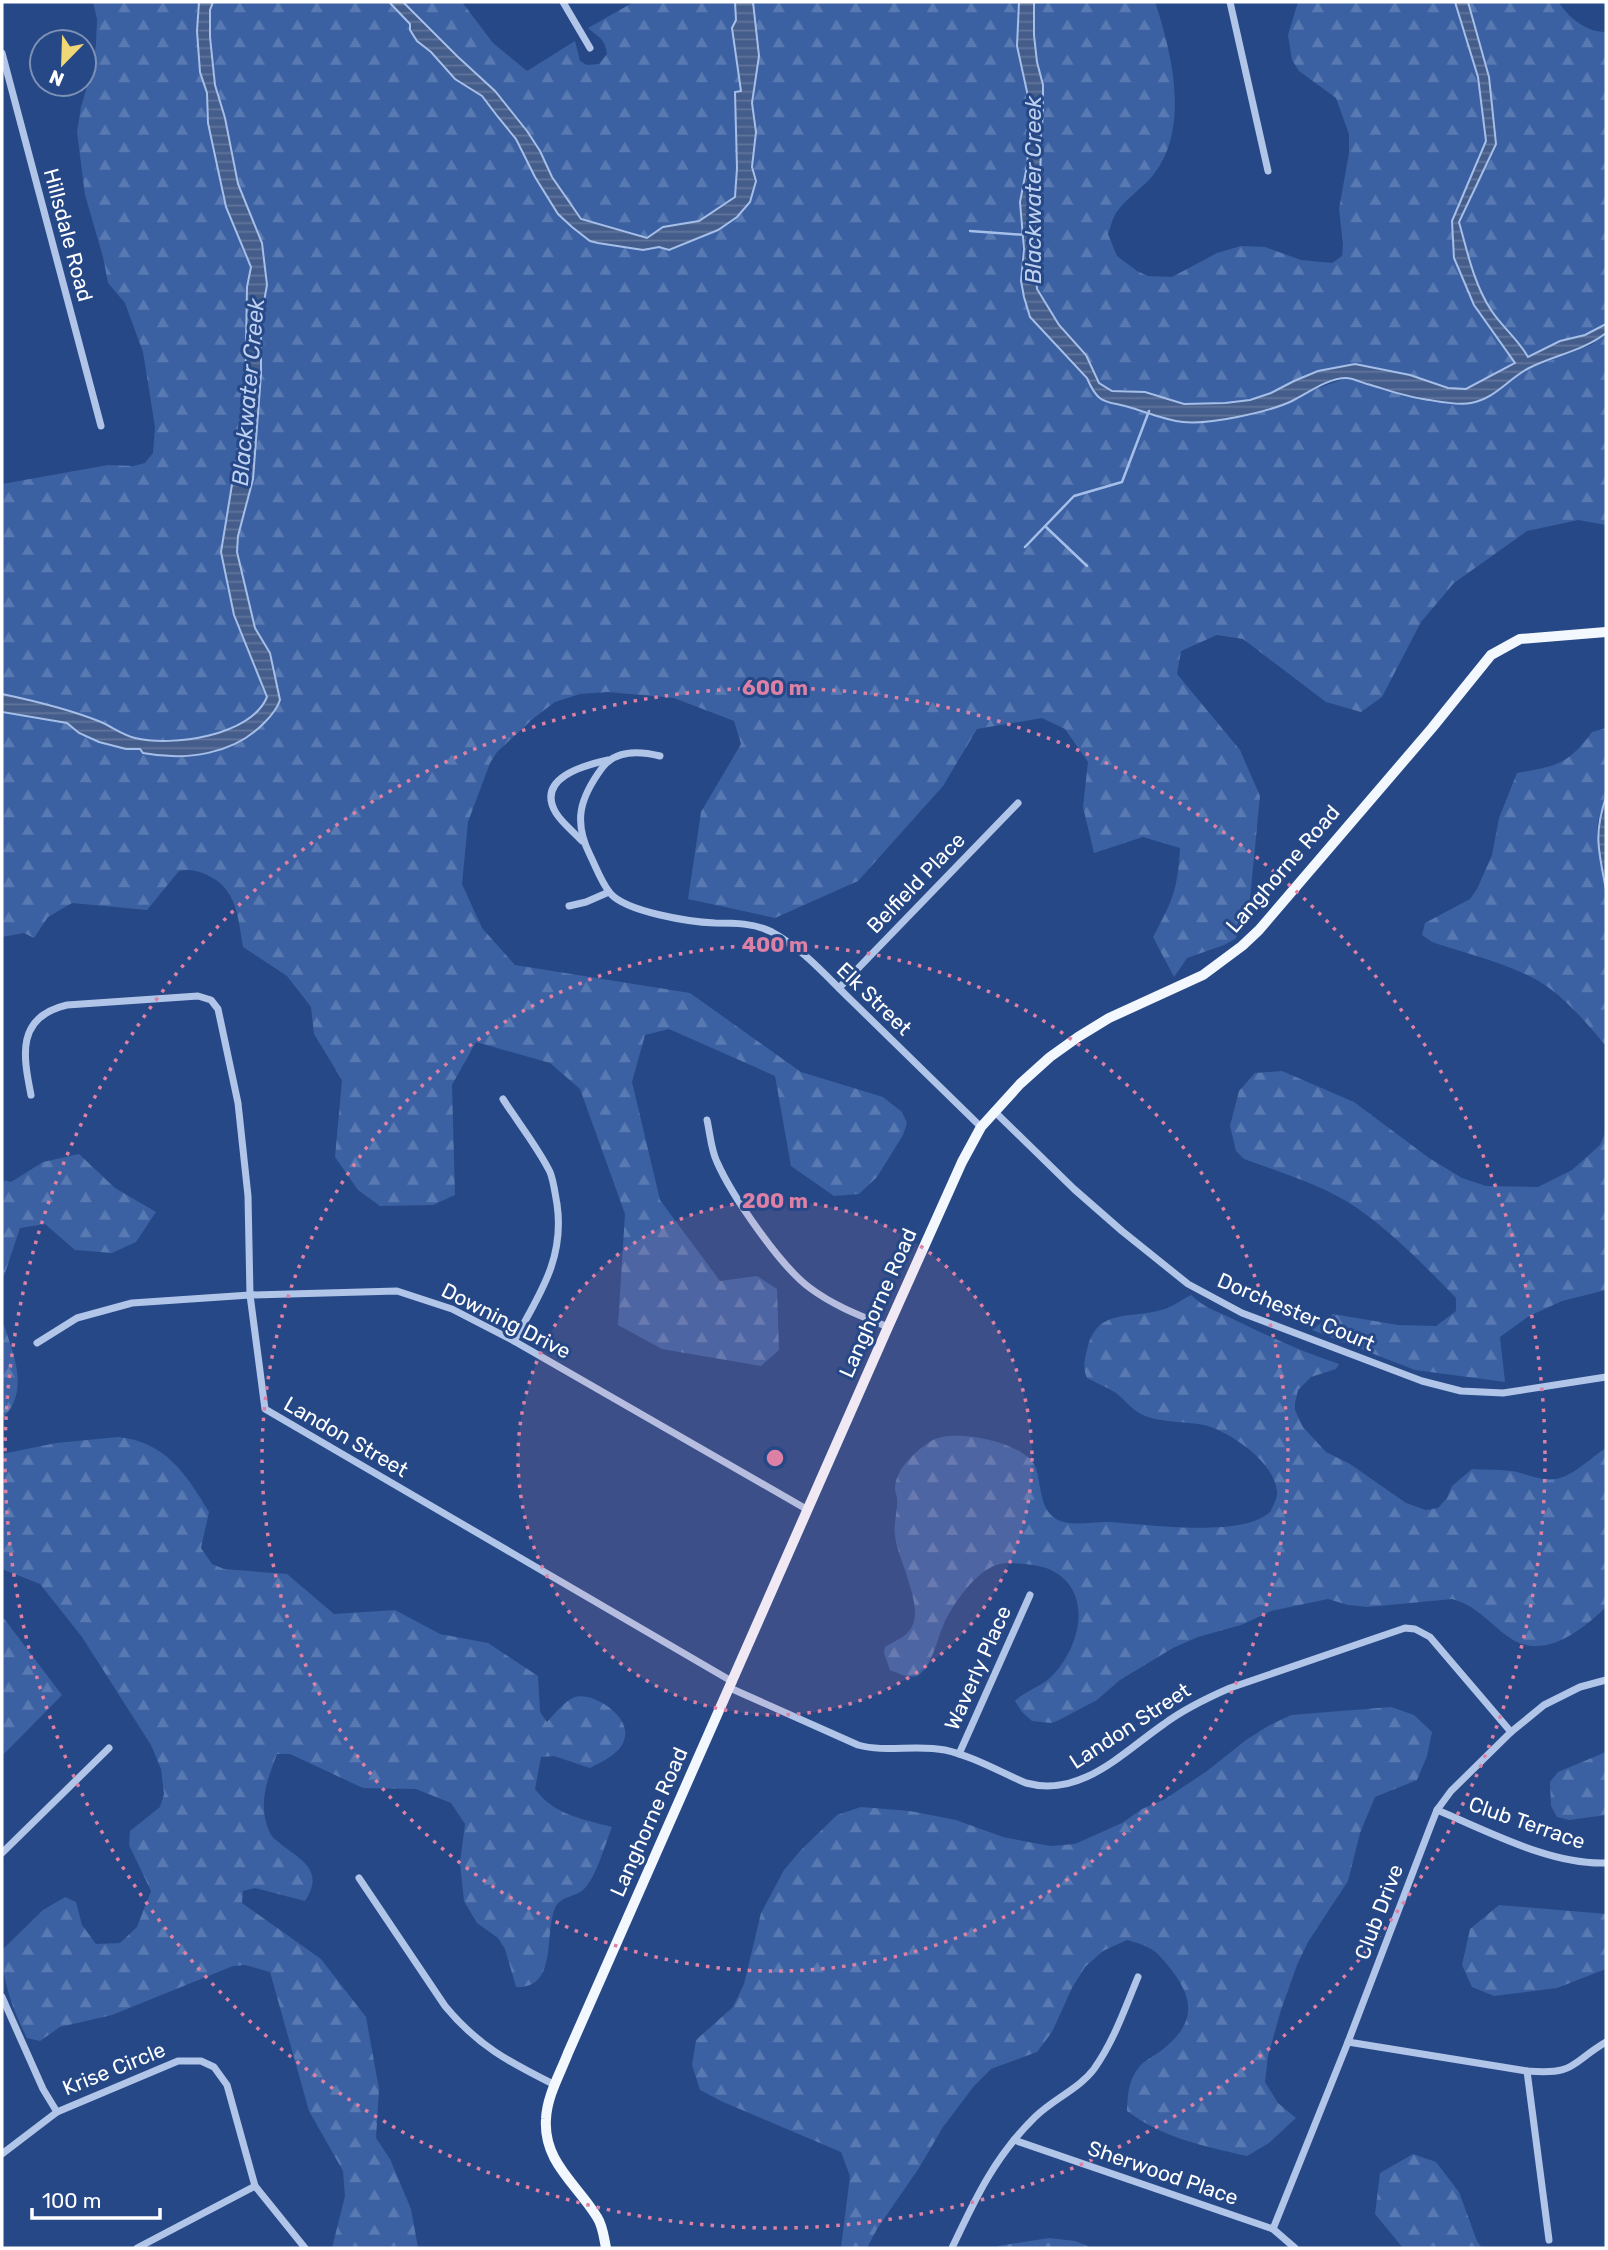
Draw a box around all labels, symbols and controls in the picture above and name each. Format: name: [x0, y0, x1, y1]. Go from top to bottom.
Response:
north arrow: [28, 28, 98, 98]
text: N: [46, 65, 67, 91]
water label: Blackwater Creek: [1019, 95, 1047, 284]
street label: Hillsdale Road: [39, 166, 98, 304]
water label: Blackwater Creek: [226, 296, 270, 487]
text: 600 m: [742, 675, 808, 700]
street label: Langhorne Road: [1220, 800, 1345, 938]
street label: Belfield Place: [861, 827, 970, 938]
text: 400 m: [742, 932, 808, 957]
street label: Elk Street: [832, 957, 917, 1040]
text: 200 m: [742, 1188, 808, 1213]
street label: Langhorne Road: [833, 1224, 922, 1381]
street label: Dorchester Court: [1214, 1267, 1379, 1356]
street label: Downing Drive: [437, 1277, 575, 1364]
street label: Landon Street: [280, 1391, 413, 1482]
centre of rings: [763, 1446, 787, 1470]
street label: Waverly Place: [939, 1602, 1016, 1734]
street label: Landon Street: [1065, 1677, 1195, 1774]
street label: Langhorne Road: [604, 1743, 693, 1900]
street label: Club Terrace: [1466, 1791, 1589, 1854]
street label: Club Drive: [1349, 1861, 1408, 1963]
street label: Krise Circle: [59, 2037, 169, 2100]
street label: Sherwood Place: [1085, 2135, 1242, 2210]
scale bar: [32, 2176, 159, 2220]
text: 100 m: [42, 2188, 101, 2213]

